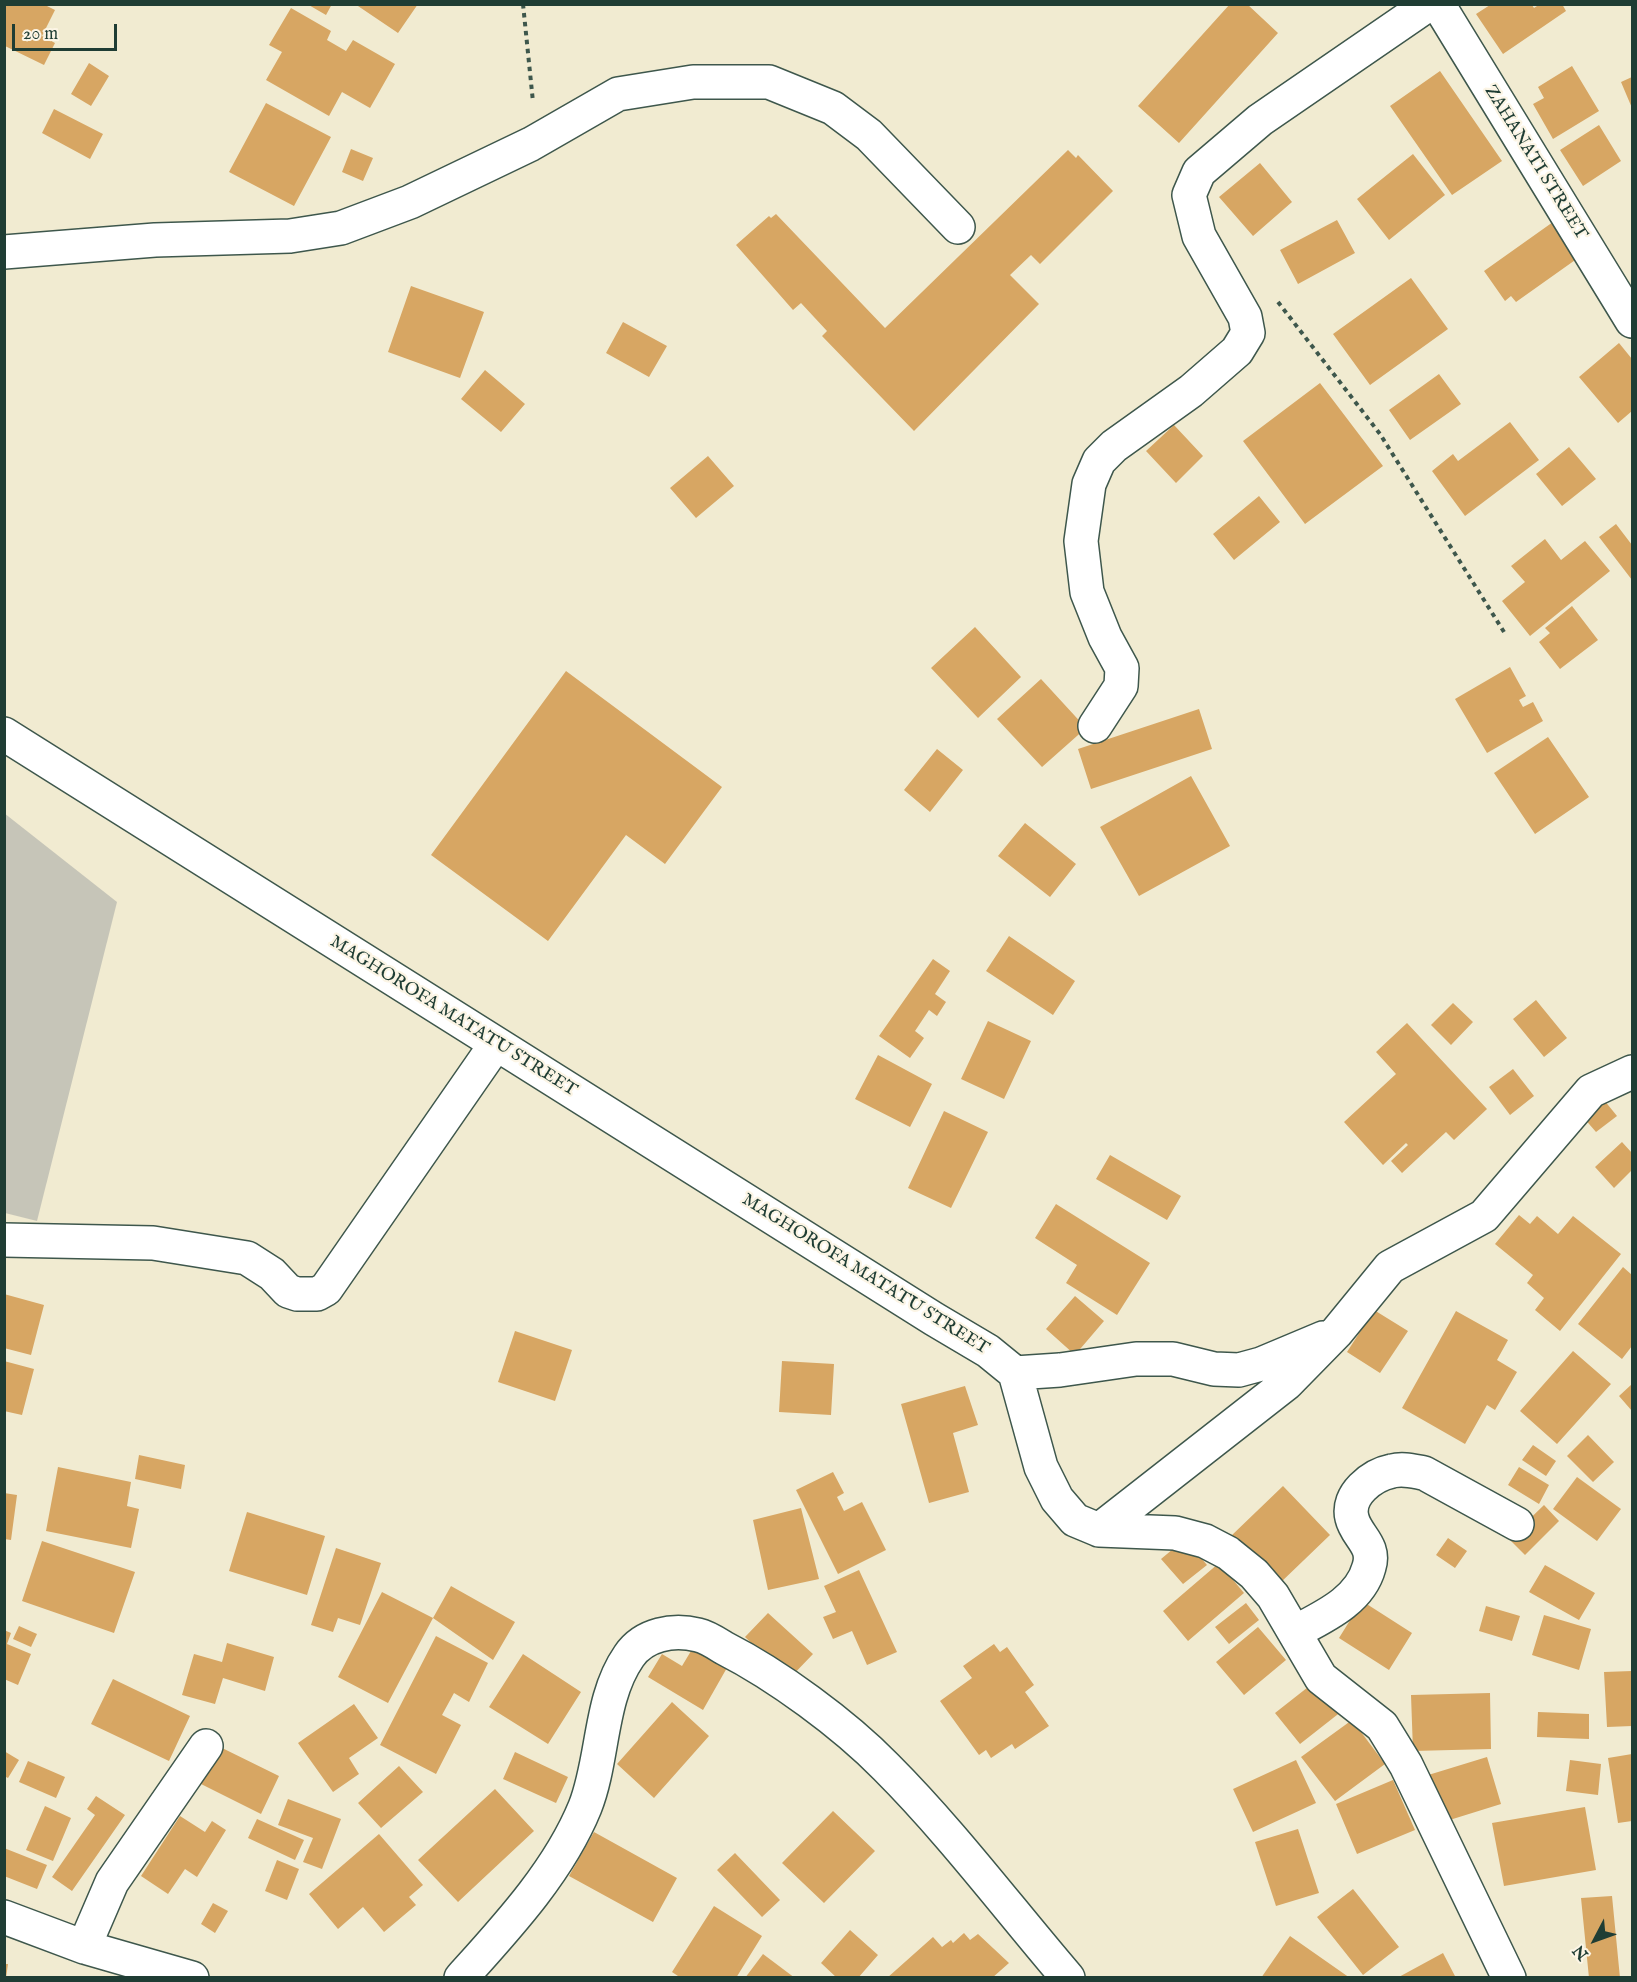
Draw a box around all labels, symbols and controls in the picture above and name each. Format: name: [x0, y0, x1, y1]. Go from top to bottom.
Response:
scale bar: [15, 12, 120, 50]
text: 20 m: [23, 23, 58, 46]
street label: ZAHANATI STREET: [1479, 82, 1591, 244]
street label: MAGHOROFA MATATU STREET: [325, 932, 581, 1102]
street label: MAGHOROFA MATATU STREET: [737, 1190, 993, 1360]
north arrow: [1565, 1910, 1625, 1970]
text: N: [1569, 1940, 1594, 1964]

